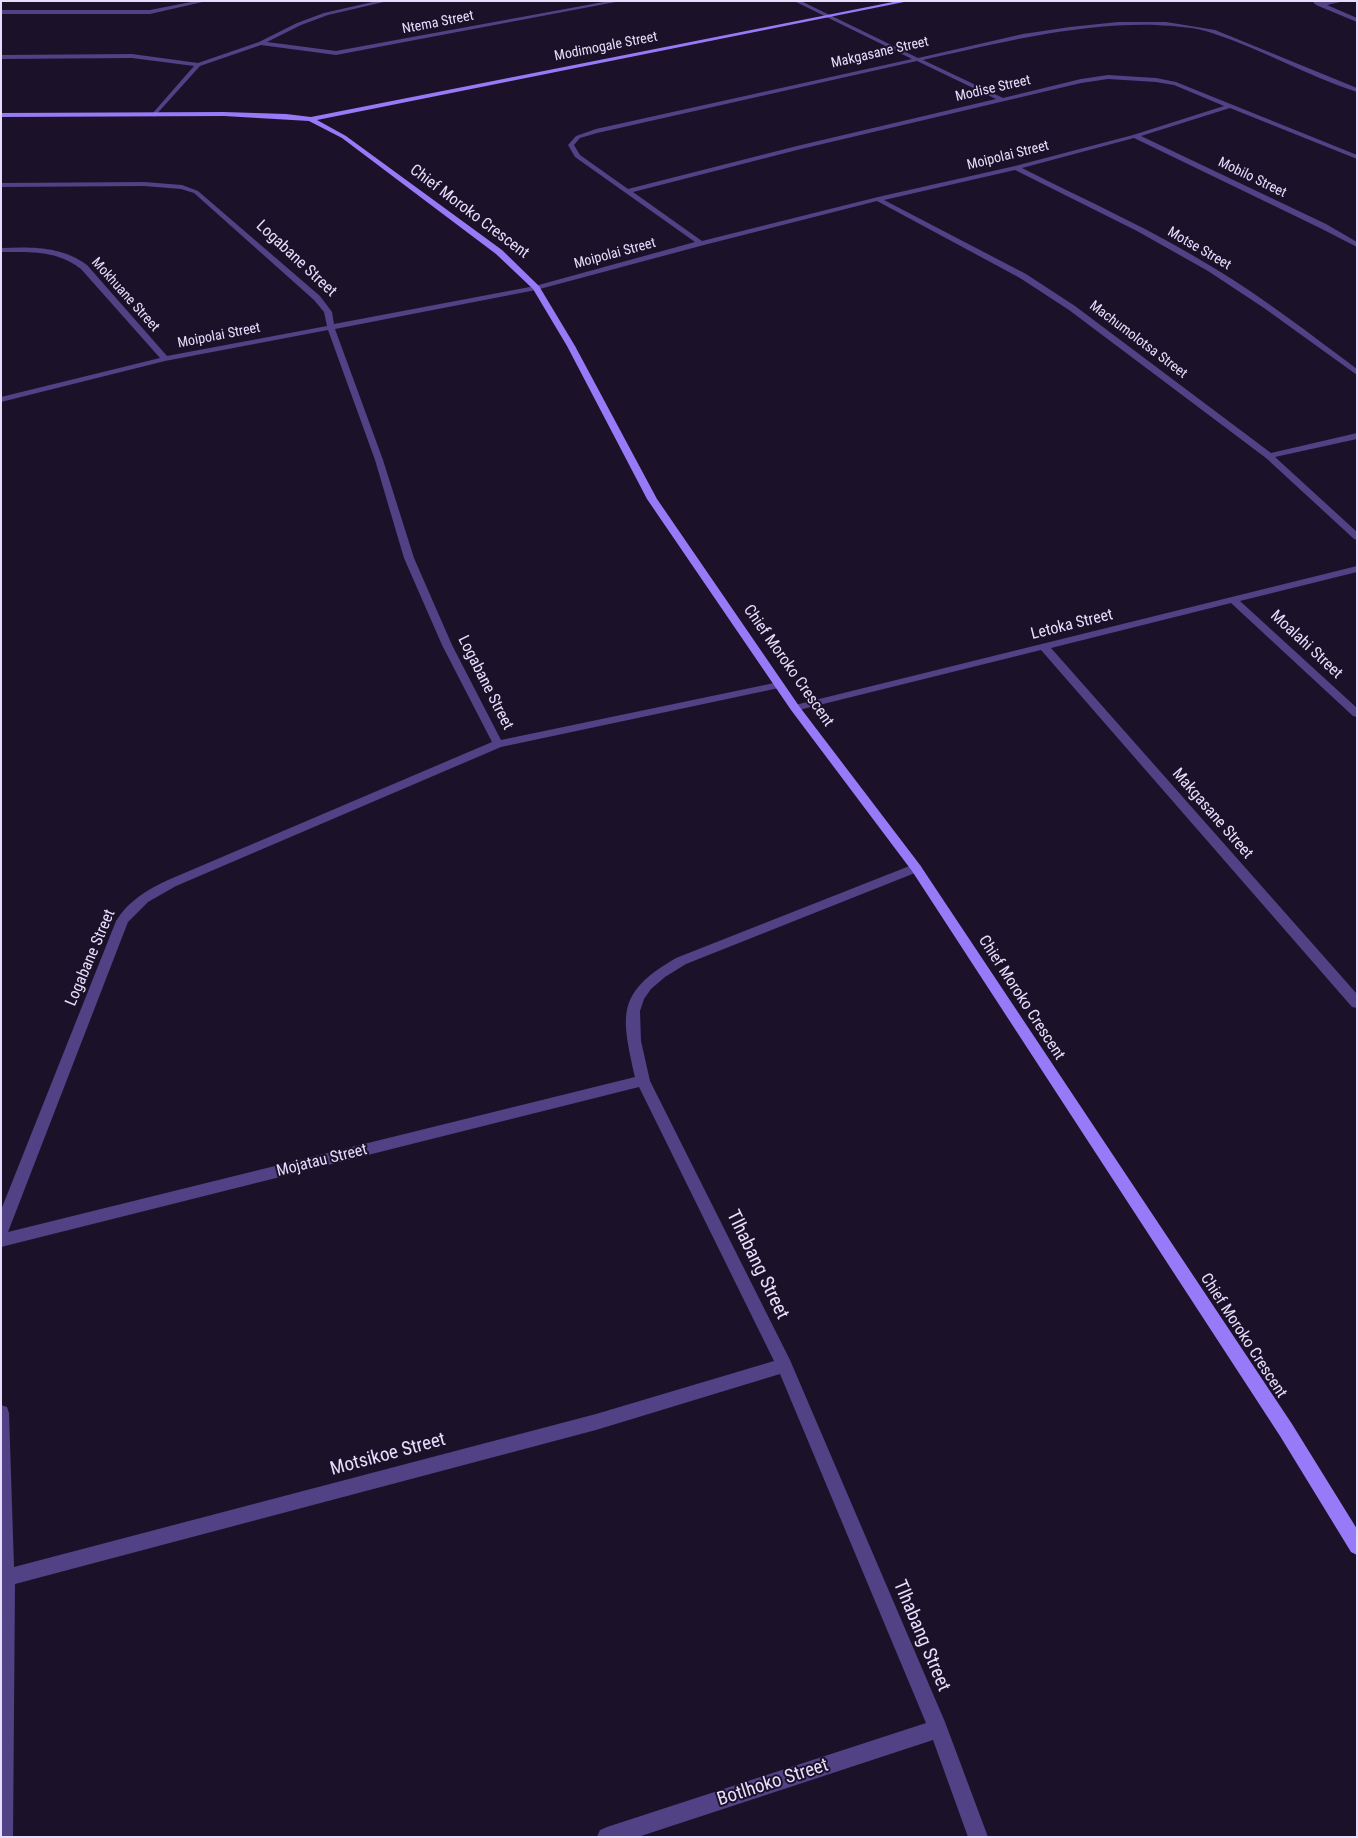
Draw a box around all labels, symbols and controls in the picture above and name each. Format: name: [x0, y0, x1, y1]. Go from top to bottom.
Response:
street label: Ntema Street: [401, 8, 475, 38]
street label: Modimogale Street: [553, 29, 659, 65]
street label: Makgasane Street: [830, 34, 930, 72]
street label: Modise Street: [954, 72, 1032, 106]
street label: Moipolai Street: [965, 138, 1051, 174]
street label: Mobilo Street: [1215, 154, 1289, 202]
street label: Chief Moroko Crescent: [406, 161, 532, 263]
street label: Logabane Street: [252, 217, 340, 301]
street label: Motse Street: [1164, 224, 1234, 274]
street label: Moipolai Street: [572, 235, 658, 273]
street label: Mokhuane Street: [87, 255, 163, 335]
street label: Machumolotsa Street: [1086, 298, 1190, 382]
street label: Moipolai Street: [176, 320, 262, 352]
street label: Chief Moroko Crescent: [739, 601, 837, 731]
street label: Letoka Street: [1029, 606, 1115, 644]
street label: Moalahi Street: [1266, 607, 1346, 683]
street label: Logabane Street: [453, 633, 517, 733]
street label: Makgasane Street: [1167, 765, 1257, 863]
street label: Logabane Street: [62, 907, 120, 1009]
street label: Chief Moroko Crescent: [974, 932, 1068, 1064]
street label: Mojatau Street: [275, 1140, 369, 1182]
street label: Tlhabang Street: [721, 1207, 793, 1323]
street label: Chief Moroko Crescent: [1196, 1270, 1290, 1402]
street label: Motsikoe Street: [328, 1429, 448, 1481]
street label: Tlhabang Street: [887, 1577, 955, 1695]
street label: Botlhoko Street: [715, 1754, 831, 1812]

